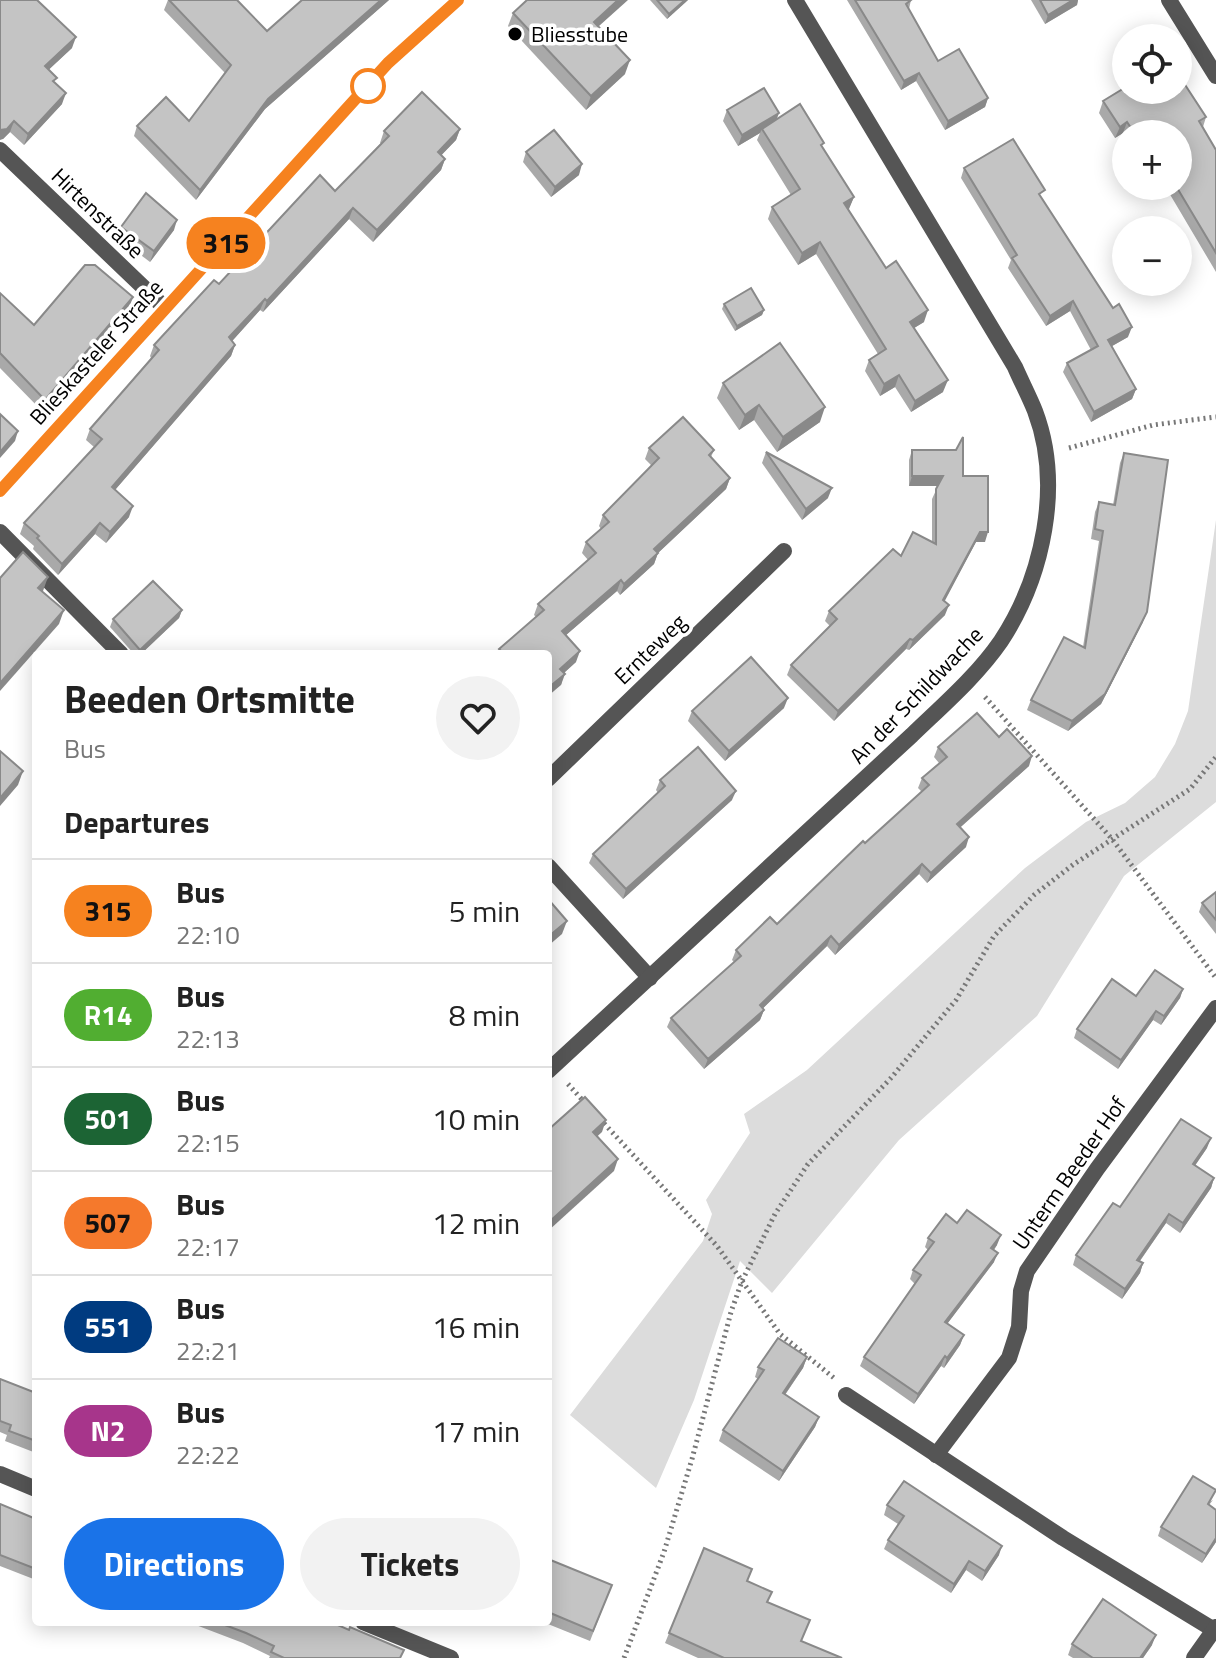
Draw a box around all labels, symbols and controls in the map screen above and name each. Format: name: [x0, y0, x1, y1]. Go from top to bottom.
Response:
place label: Bliesstube: [531, 17, 628, 51]
map controls: [1112, 24, 1192, 296]
button: locate: [1112, 24, 1192, 104]
marker: Bliesstube: [506, 25, 524, 43]
unlabelled marker: [351, 69, 385, 103]
button: +: [1112, 120, 1192, 200]
street label: Hirtenstraße: [44, 160, 152, 266]
button: −: [1112, 216, 1192, 296]
line badge: 315: [180, 217, 272, 269]
text: 315: [202, 221, 250, 264]
street label: Blieskasteler Straße: [21, 272, 171, 432]
street label: Ernteweg: [606, 606, 694, 692]
street label: An der Schildwache: [841, 618, 991, 772]
text: Beeden Ortsmitte: [64, 670, 355, 728]
button: heart: [436, 676, 520, 760]
text: Bus: [64, 729, 106, 768]
text: Departures: [64, 799, 209, 845]
text: Bus: [176, 869, 225, 915]
text: 5 min: [449, 888, 520, 934]
text: 315: [84, 889, 132, 932]
text: 22:10: [176, 915, 240, 954]
text: Bus: [176, 973, 225, 1019]
text: 8 min: [449, 992, 520, 1038]
text: R14: [84, 993, 132, 1036]
text: 22:13: [176, 1019, 240, 1058]
text: Bus: [176, 1077, 225, 1123]
street label: Unterm Beeder Hof: [1003, 1089, 1135, 1257]
text: 10 min: [432, 1096, 520, 1142]
text: 501: [84, 1097, 132, 1140]
text: 22:15: [176, 1123, 240, 1162]
text: Bus: [176, 1181, 225, 1227]
text: 12 min: [432, 1200, 520, 1246]
text: 507: [84, 1201, 132, 1244]
text: 22:17: [176, 1227, 240, 1266]
text: Bus: [176, 1285, 225, 1331]
text: 16 min: [432, 1304, 520, 1350]
text: 551: [84, 1305, 132, 1348]
text: 22:21: [176, 1331, 240, 1370]
text: Bus: [176, 1389, 225, 1435]
text: 17 min: [432, 1408, 520, 1454]
text: N2: [90, 1409, 126, 1452]
text: 22:22: [176, 1435, 240, 1474]
button: Directions: [64, 1518, 284, 1610]
button: Tickets: [300, 1518, 520, 1610]

